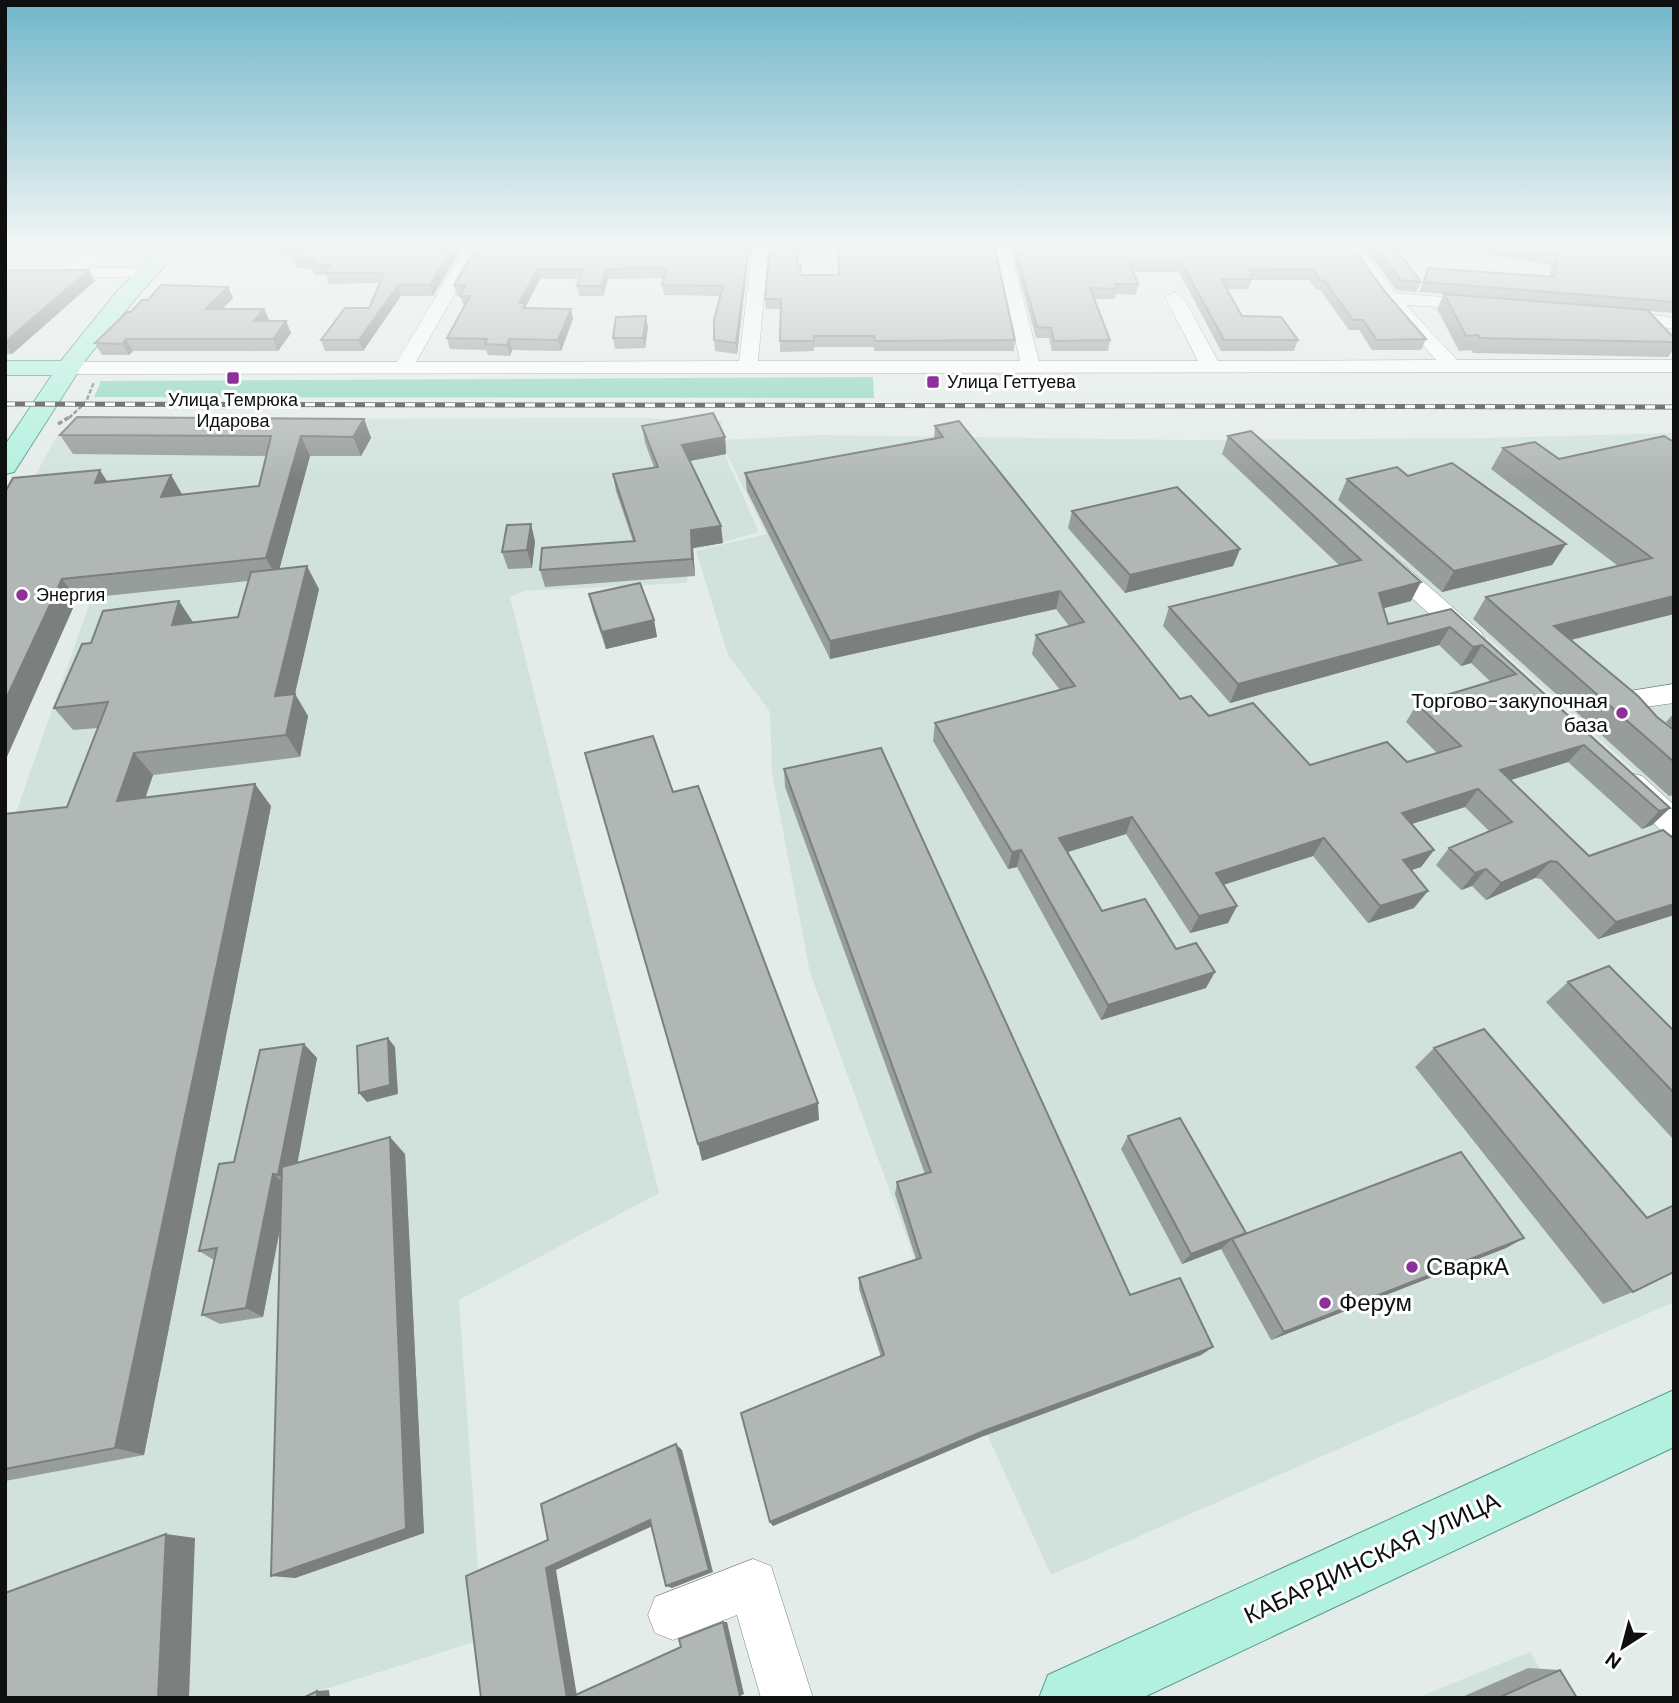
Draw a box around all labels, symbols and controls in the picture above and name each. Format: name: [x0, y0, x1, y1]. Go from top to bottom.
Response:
marker: Улица Темрюка Идарова: [225, 370, 241, 386]
place label: Улица Геттуева: [947, 370, 1077, 394]
marker: Улица Геттуева: [925, 374, 941, 390]
place label: Улица Темрюка Идарова: [168, 388, 299, 433]
place label: Энергия: [36, 583, 105, 607]
marker: Энергия: [14, 587, 30, 603]
place label: Торгово-закупочная база: [1411, 687, 1608, 739]
marker: Торгово-закупочная база: [1614, 705, 1630, 721]
place label: СваркА: [1426, 1251, 1509, 1282]
marker: СваркА: [1404, 1259, 1420, 1275]
place label: Ферум: [1339, 1287, 1412, 1318]
marker: Ферум: [1317, 1295, 1333, 1311]
street label: КАБАРДИНСКАЯ УЛИЦА: [1239, 1485, 1505, 1630]
north arrow: [1588, 1612, 1658, 1682]
text: N: [1600, 1646, 1626, 1675]

